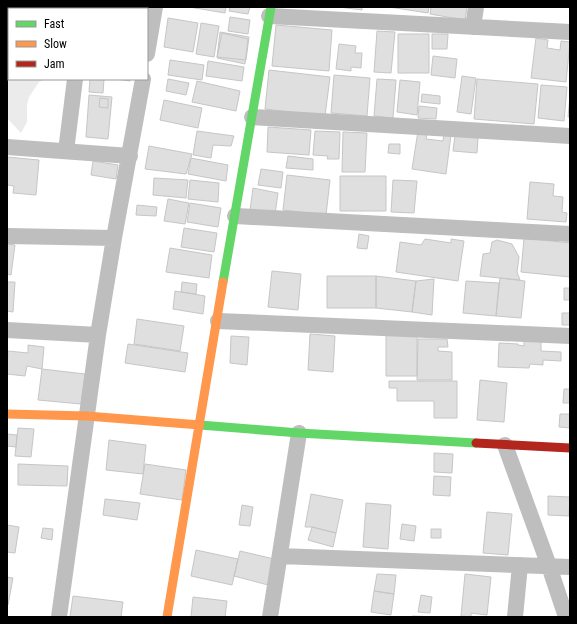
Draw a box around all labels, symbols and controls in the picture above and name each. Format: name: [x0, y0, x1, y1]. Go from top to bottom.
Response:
legend: [8, 8, 148, 80]
text: Fast: [44, 17, 65, 31]
text: Slow: [44, 37, 67, 51]
text: Jam: [44, 57, 65, 71]

